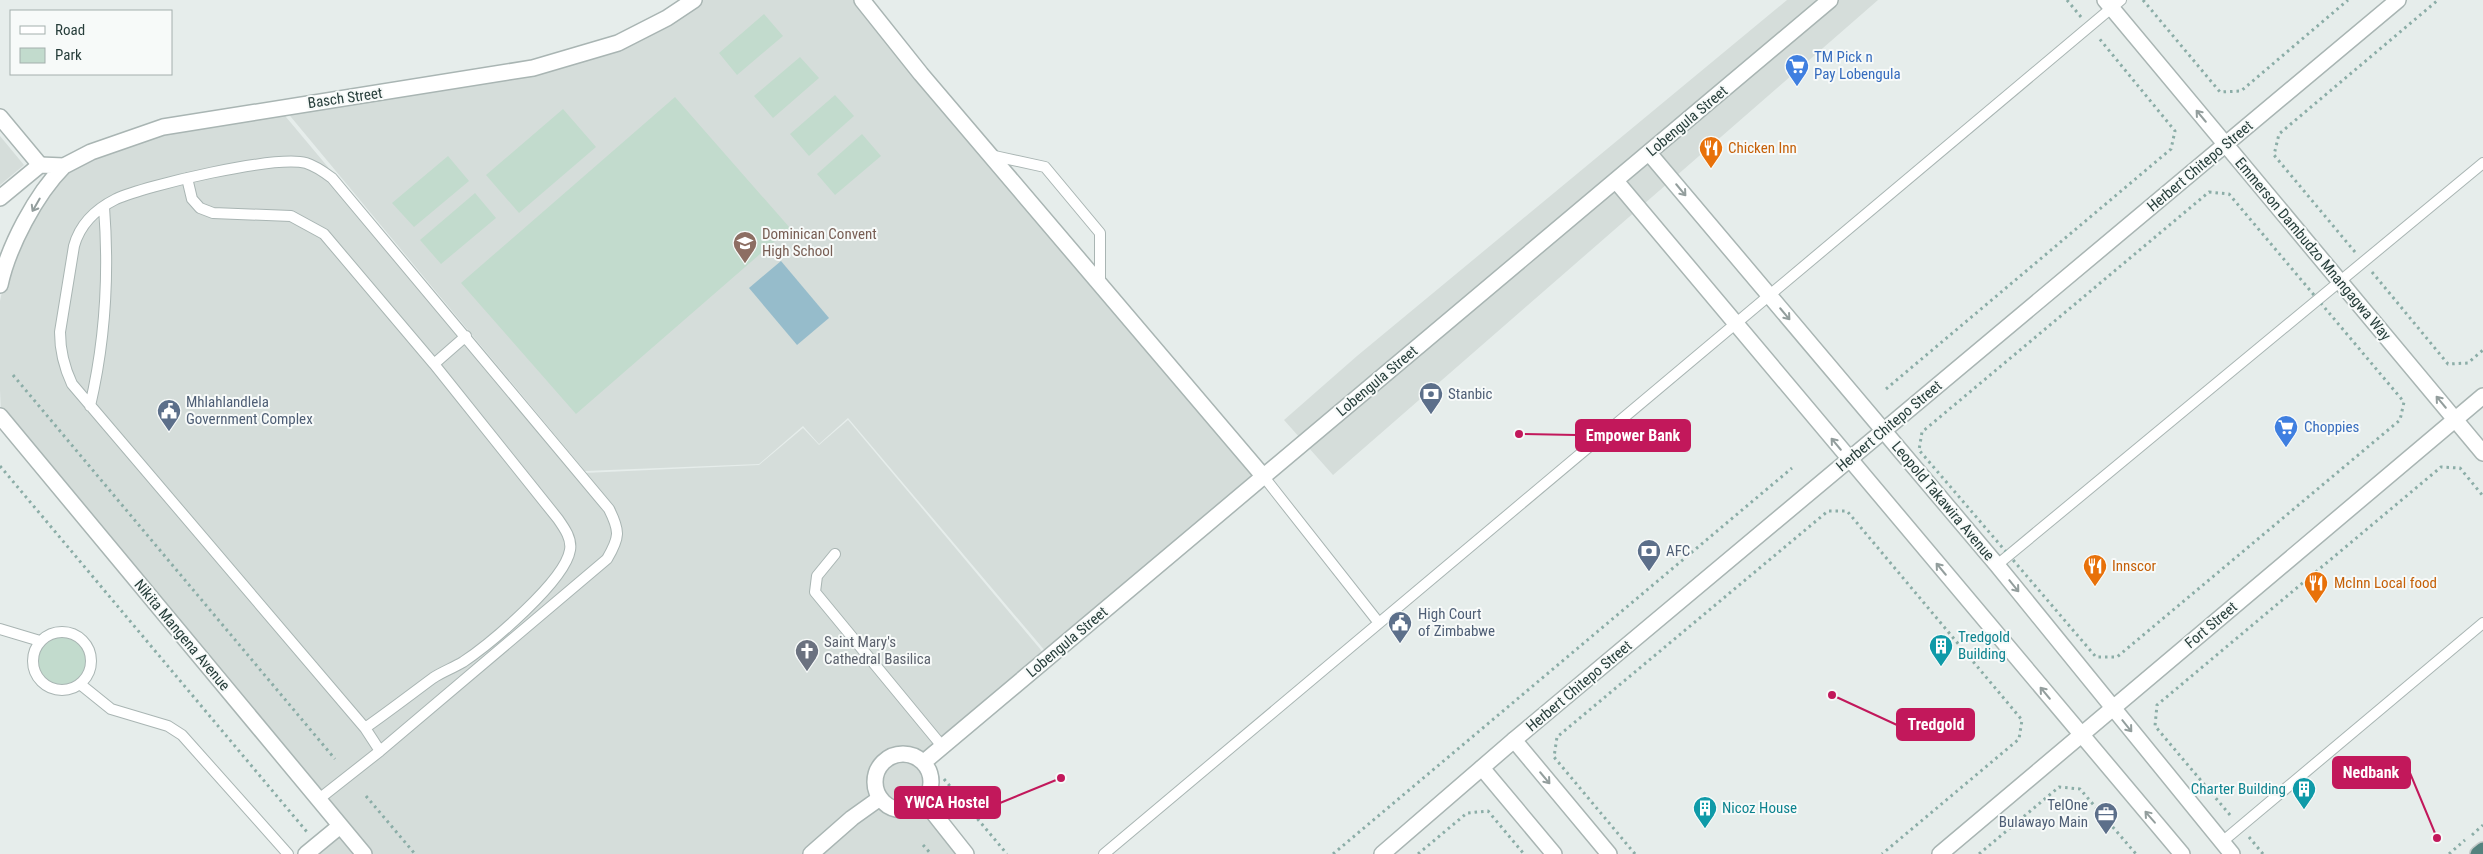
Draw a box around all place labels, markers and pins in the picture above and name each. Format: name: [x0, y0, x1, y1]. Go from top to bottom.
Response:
place label: TM Pick n Pay Lobengula: [1814, 48, 1901, 83]
supermarket icon: TM Pick n Pay Lobengula: [1784, 53, 1810, 87]
restaurant icon: Chicken Inn: [1698, 135, 1724, 169]
place label: Chicken Inn: [1728, 139, 1797, 157]
place label: Dominican Convent High School: [762, 225, 877, 260]
school or university icon: Dominican Convent High School: [732, 230, 758, 264]
bank icon: Stanbic: [1418, 381, 1444, 415]
place label: Stanbic: [1448, 385, 1493, 403]
place label: Mhlahlandlela Government Complex: [186, 393, 313, 428]
public building icon: Mhlahlandlela Government Complex: [156, 398, 182, 432]
supermarket icon: Choppies: [2273, 414, 2299, 448]
place label: Choppies: [2304, 418, 2360, 436]
callout: Empower Bank: [1576, 420, 1690, 451]
bank icon: AFC: [1636, 538, 1662, 572]
place label: AFC: [1666, 542, 1690, 560]
restaurant icon: Innscor: [2082, 553, 2108, 587]
place label: Innscor: [2112, 557, 2157, 575]
restaurant icon: McInn Local food: [2303, 570, 2329, 604]
place label: McInn Local food: [2334, 574, 2437, 592]
place label: High Court of Zimbabwe: [1418, 605, 1495, 640]
public building icon: High Court of Zimbabwe: [1387, 610, 1413, 644]
place label: Tredgold Building: [1958, 628, 2010, 663]
place label: Saint Mary's Cathedral Basilica: [824, 633, 931, 668]
building icon: Tredgold Building: [1928, 633, 1954, 667]
church icon: Saint Mary's Cathedral Basilica: [794, 638, 820, 672]
callout: Tredgold: [1897, 709, 1974, 740]
callout: Nedbank: [2333, 757, 2410, 788]
building icon: Charter Building: [2291, 776, 2317, 810]
place label: Charter Building: [2191, 780, 2286, 798]
callout: YWCA Hostel: [895, 787, 1000, 818]
building icon: Nicoz House: [1692, 795, 1718, 829]
place label: TelOne Bulawayo Main: [1999, 796, 2088, 831]
place label: Nicoz House: [1722, 799, 1797, 817]
office icon: TelOne Bulawayo Main: [2093, 801, 2119, 835]

